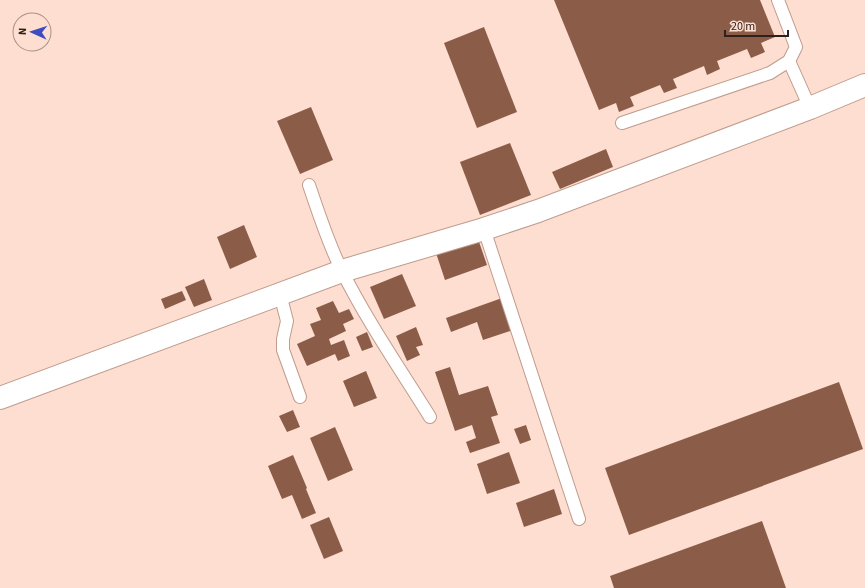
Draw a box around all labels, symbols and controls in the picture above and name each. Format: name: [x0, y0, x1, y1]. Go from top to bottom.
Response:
north arrow: [12, 12, 52, 52]
scale bar: [725, 12, 788, 38]
text: 20 m: [731, 18, 755, 35]
text: N: [15, 27, 30, 36]

